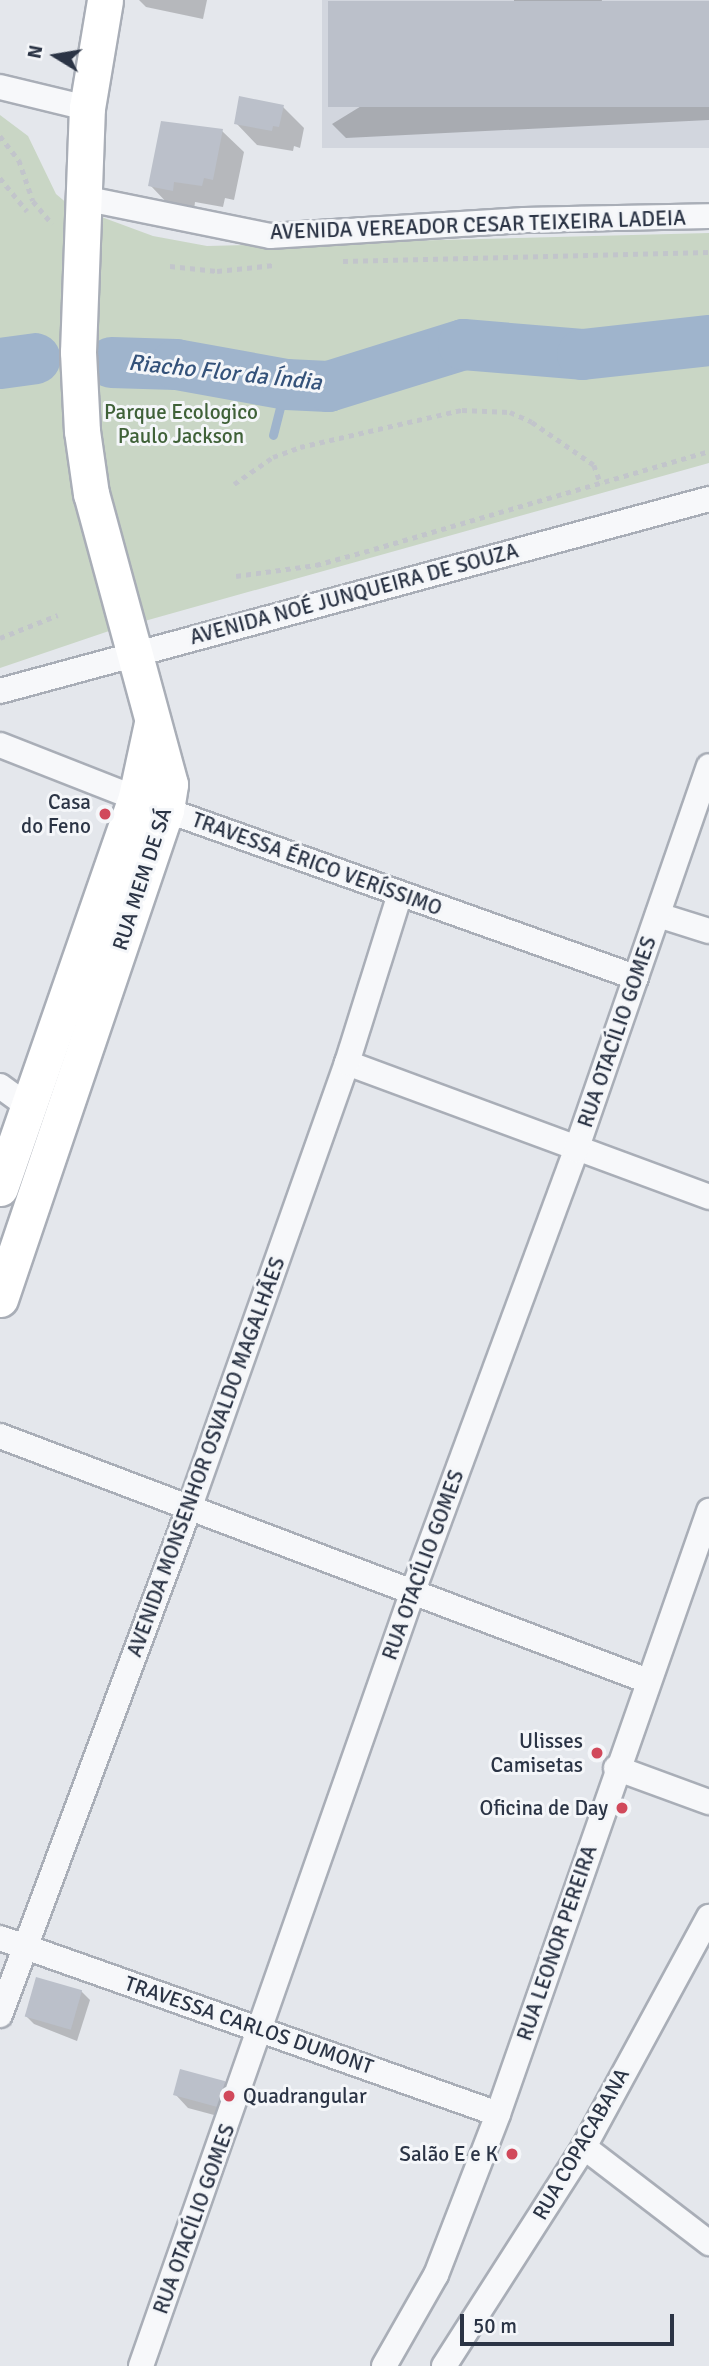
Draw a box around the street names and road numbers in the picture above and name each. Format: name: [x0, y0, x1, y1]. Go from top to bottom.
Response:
street label: AVENIDA VEREADOR CESAR TEIXEIRA LADEIA: [270, 205, 686, 245]
street label: AVENIDA NOÉ JUNQUEIRA DE SOUZA: [187, 538, 521, 650]
street label: RUA MEM DE SÁ: [107, 805, 177, 953]
street label: TRAVESSA ÉRICO VERÍSSIMO: [189, 807, 445, 921]
street label: RUA OTACÍLIO GOMES: [572, 933, 662, 1131]
street label: AVENIDA MONSENHOR OSVALDO MAGALHÃES: [122, 1254, 290, 1660]
street label: RUA OTACÍLIO GOMES: [377, 1467, 469, 1663]
street label: RUA LEONOR PEREIRA: [512, 1842, 602, 2044]
street label: TRAVESSA CARLOS DUMONT: [121, 1971, 377, 2079]
street label: RUA COPACABANA: [527, 2064, 635, 2224]
street label: RUA OTACÍLIO GOMES: [148, 2121, 240, 2317]

